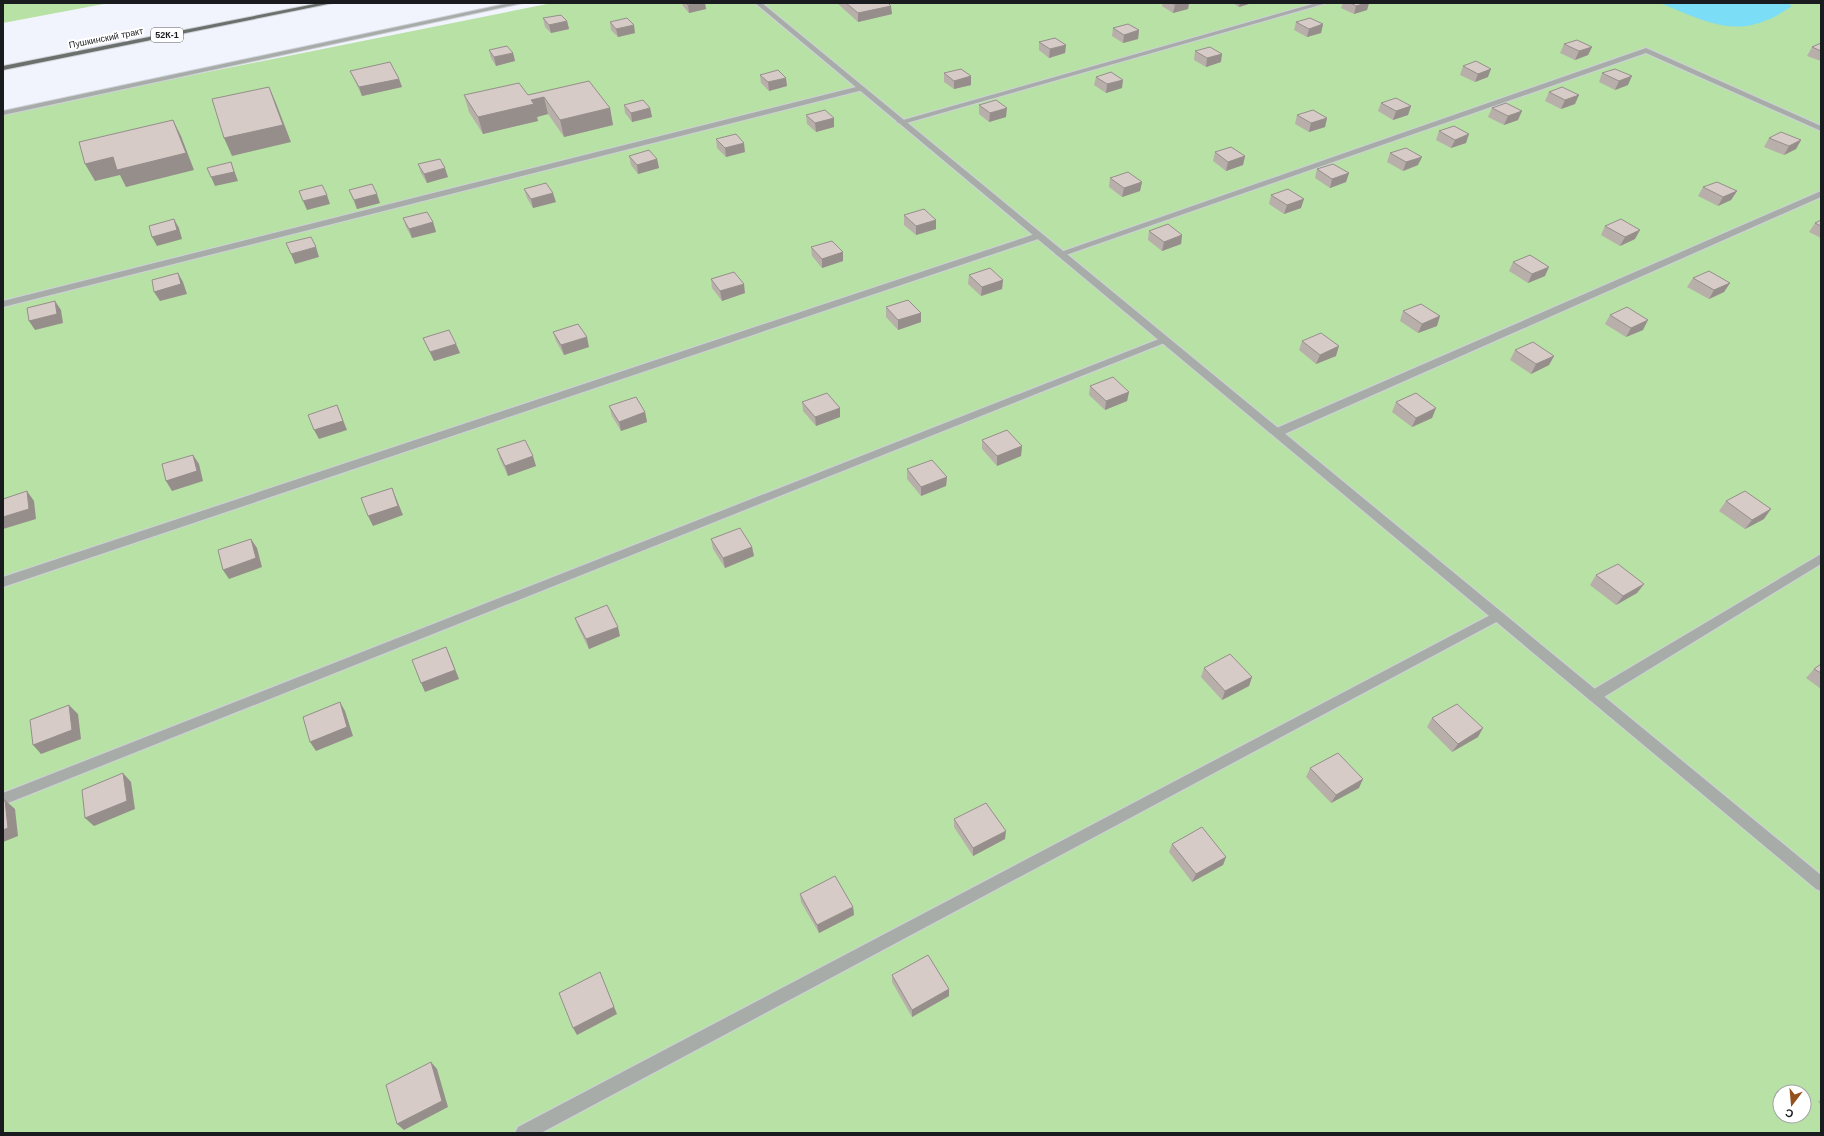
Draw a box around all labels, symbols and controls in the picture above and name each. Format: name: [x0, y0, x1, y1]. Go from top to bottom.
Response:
street label: Пушкинский тракт: [68, 26, 144, 50]
road number: 52К-1: [151, 28, 183, 42]
north arrow: [1772, 1084, 1812, 1124]
text: С: [1784, 1107, 1795, 1120]

